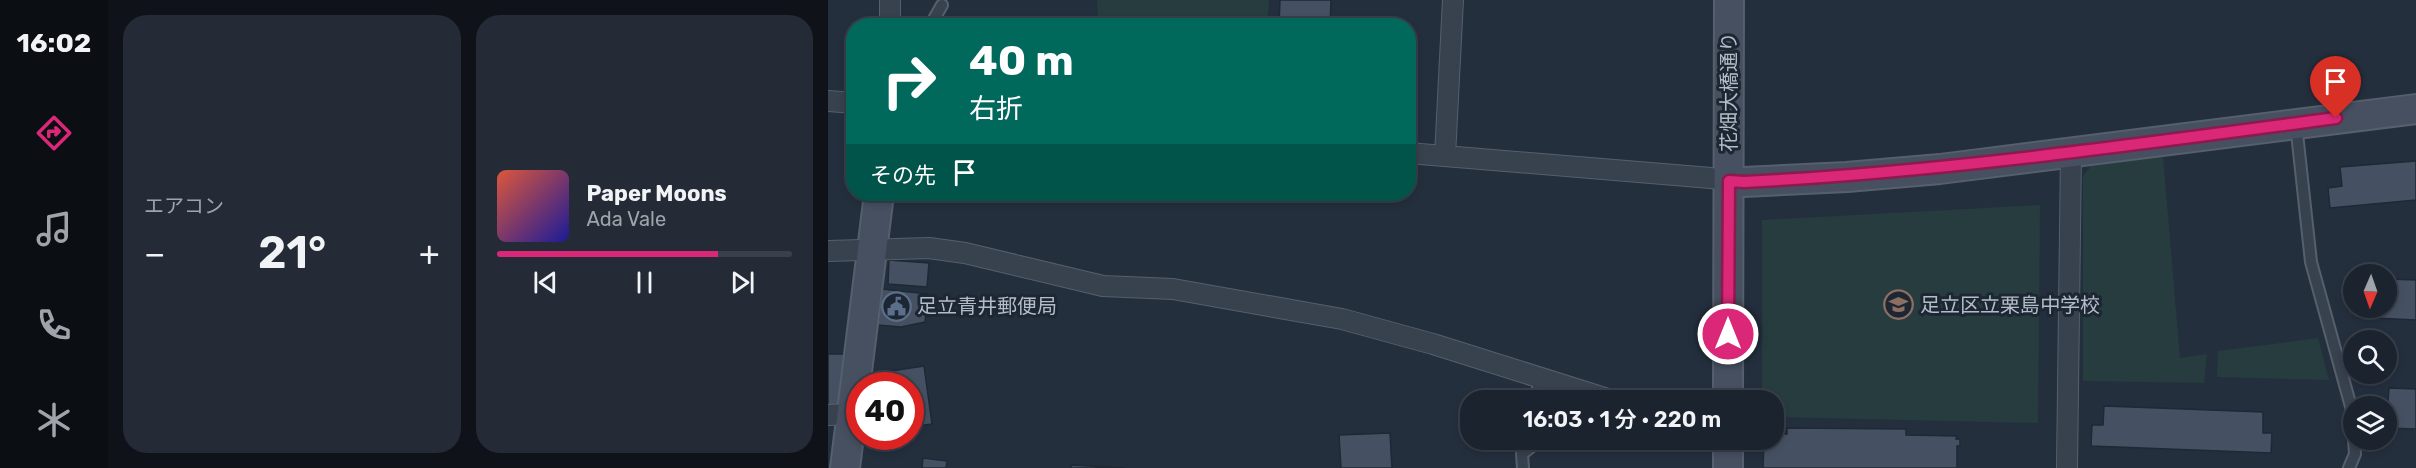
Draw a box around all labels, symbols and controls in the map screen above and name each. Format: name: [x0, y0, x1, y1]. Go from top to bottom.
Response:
text: 16:02: [17, 27, 91, 59]
street label: 花畑大橋通り: [1717, 32, 1741, 152]
text: 40 m: [969, 36, 1074, 86]
icon: right: [870, 42, 948, 120]
pin: [2310, 56, 2361, 118]
icon: arrive: [2319, 65, 2352, 98]
text: 右折: [969, 93, 1023, 125]
icon: directions: [33, 112, 75, 154]
icon: arrive: [948, 156, 981, 189]
text: その先: [870, 162, 936, 189]
text: Paper Moons: [587, 180, 727, 207]
text: エアコン: [144, 194, 224, 218]
text: Ada Vale: [587, 207, 666, 231]
icon: music: [33, 208, 75, 250]
text: 21°: [258, 226, 326, 279]
text: −: [144, 234, 165, 273]
text: +: [419, 234, 439, 273]
north arrow: [2343, 264, 2397, 318]
map controls: [2343, 264, 2397, 450]
icon: previous: [529, 266, 562, 299]
icon: pause: [628, 266, 661, 299]
icon: next: [726, 266, 759, 299]
school or university icon: 足立区立栗島中学校: [1883, 289, 1915, 321]
public building icon: 足立青井郵便局: [880, 290, 912, 322]
place label: 足立区立栗島中学校: [1920, 293, 2100, 317]
place label: 足立青井郵便局: [917, 294, 1057, 318]
position arrow: [1696, 302, 1760, 366]
icon: phone: [33, 304, 75, 346]
button: search: [2343, 330, 2397, 384]
speed limit sign: 40: [846, 372, 924, 450]
button: layers: [2343, 396, 2397, 450]
icon: climate: [33, 399, 75, 441]
text: 16:03 · 1 分 · 220 m: [1523, 406, 1721, 433]

